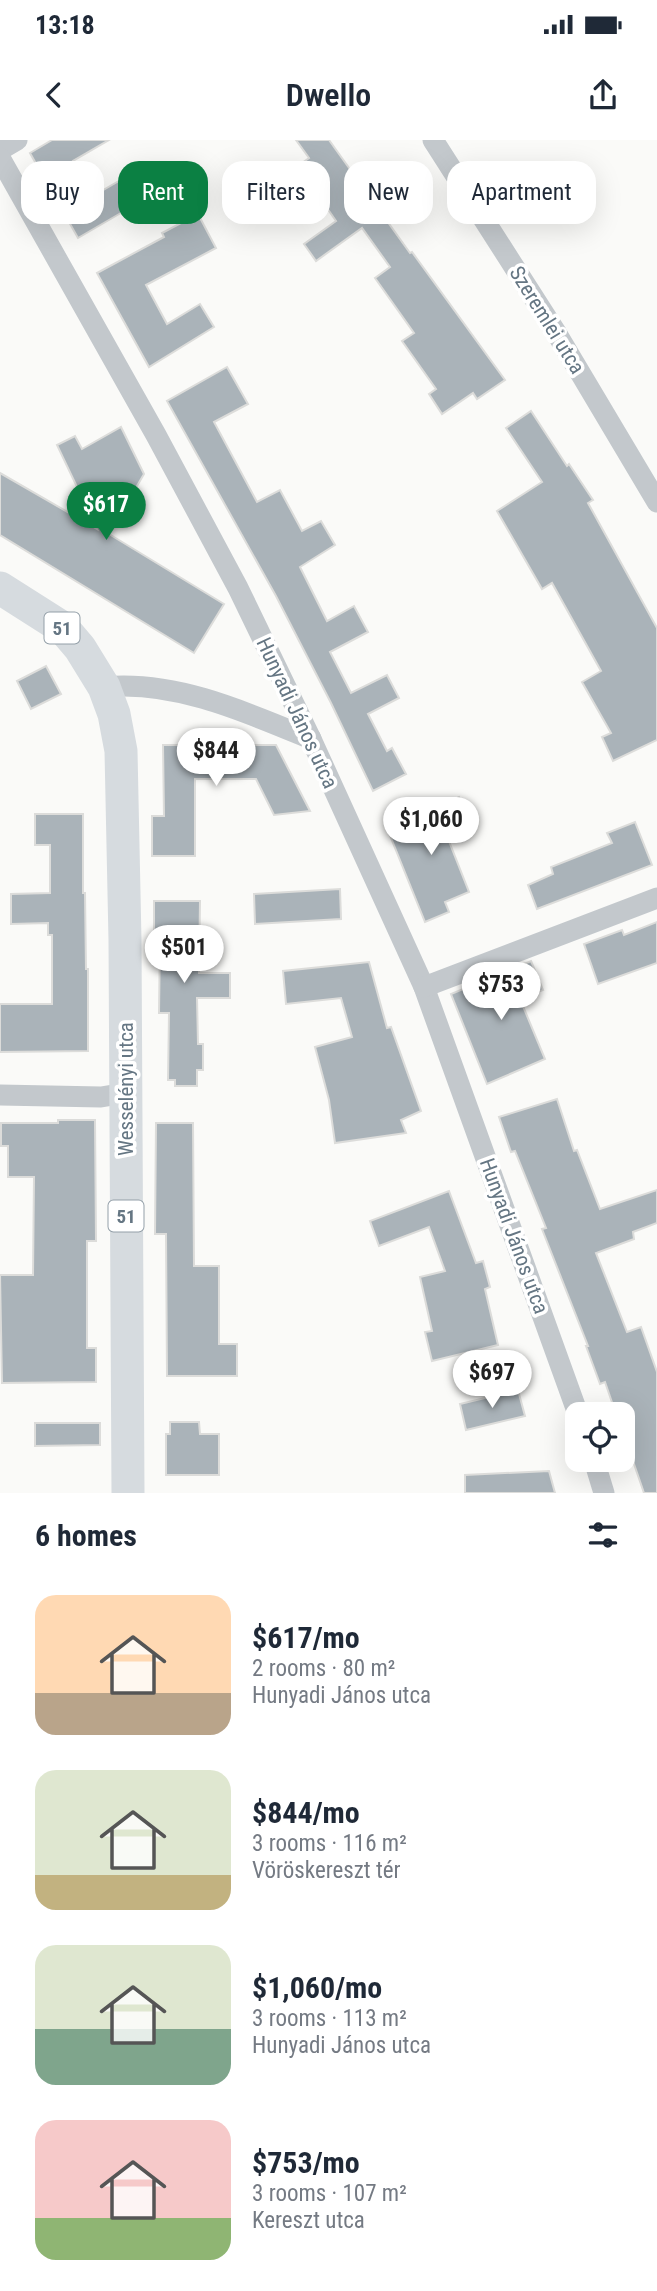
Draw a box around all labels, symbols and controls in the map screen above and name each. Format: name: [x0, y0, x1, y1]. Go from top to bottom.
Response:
text: 13:18: [35, 10, 95, 40]
icon: back: [35, 76, 73, 114]
text: Dwello: [286, 76, 371, 114]
icon: share: [584, 76, 622, 114]
chip: Buy: [21, 161, 104, 224]
chip: Rent: [118, 161, 208, 224]
chip: Filters: [222, 161, 330, 224]
chip: New: [344, 161, 433, 224]
chip: Apartment: [447, 161, 596, 224]
street label: Szeremlei utca: [504, 262, 590, 378]
pin: $617: [65, 482, 147, 542]
text: $617: [83, 491, 129, 518]
road number: 51: [44, 612, 80, 643]
street label: Hunyadi János utca: [252, 634, 342, 792]
pin: $844: [175, 728, 257, 788]
text: $844: [193, 737, 239, 764]
pin: $1,060: [374, 798, 488, 857]
text: $1,060: [399, 806, 463, 833]
pin: $501: [143, 926, 225, 985]
text: $501: [161, 934, 207, 961]
pin: $753: [460, 962, 542, 1022]
text: $753: [478, 971, 524, 998]
street label: Wesselényi utca: [114, 1022, 138, 1156]
street label: Hunyadi János utca: [475, 1155, 553, 1317]
road number: 51: [108, 1200, 144, 1232]
pin: $697: [451, 1350, 533, 1410]
text: $697: [469, 1359, 515, 1386]
map controls: [565, 1402, 635, 1472]
button: locate: [565, 1402, 635, 1472]
icon: filters: [584, 1516, 622, 1554]
text: 6 homes: [35, 1518, 137, 1553]
text: $617/mo: [252, 1620, 360, 1655]
icon: home: [91, 1623, 175, 1707]
text: 2 rooms · 80 m²: [252, 1655, 395, 1682]
text: Hunyadi János utca: [252, 1682, 431, 1709]
text: $844/mo: [252, 1795, 360, 1830]
icon: home: [91, 1798, 175, 1882]
text: 3 rooms · 116 m²: [252, 1830, 407, 1857]
text: Vöröskereszt tér: [252, 1857, 401, 1884]
text: $1,060/mo: [252, 1970, 382, 2005]
icon: home: [91, 1973, 175, 2057]
text: 3 rooms · 113 m²: [252, 2005, 407, 2032]
text: Hunyadi János utca: [252, 2032, 431, 2059]
text: $753/mo: [252, 2145, 360, 2180]
icon: home: [91, 2148, 175, 2232]
text: 3 rooms · 107 m²: [252, 2180, 407, 2207]
text: Kereszt utca: [252, 2207, 365, 2234]

